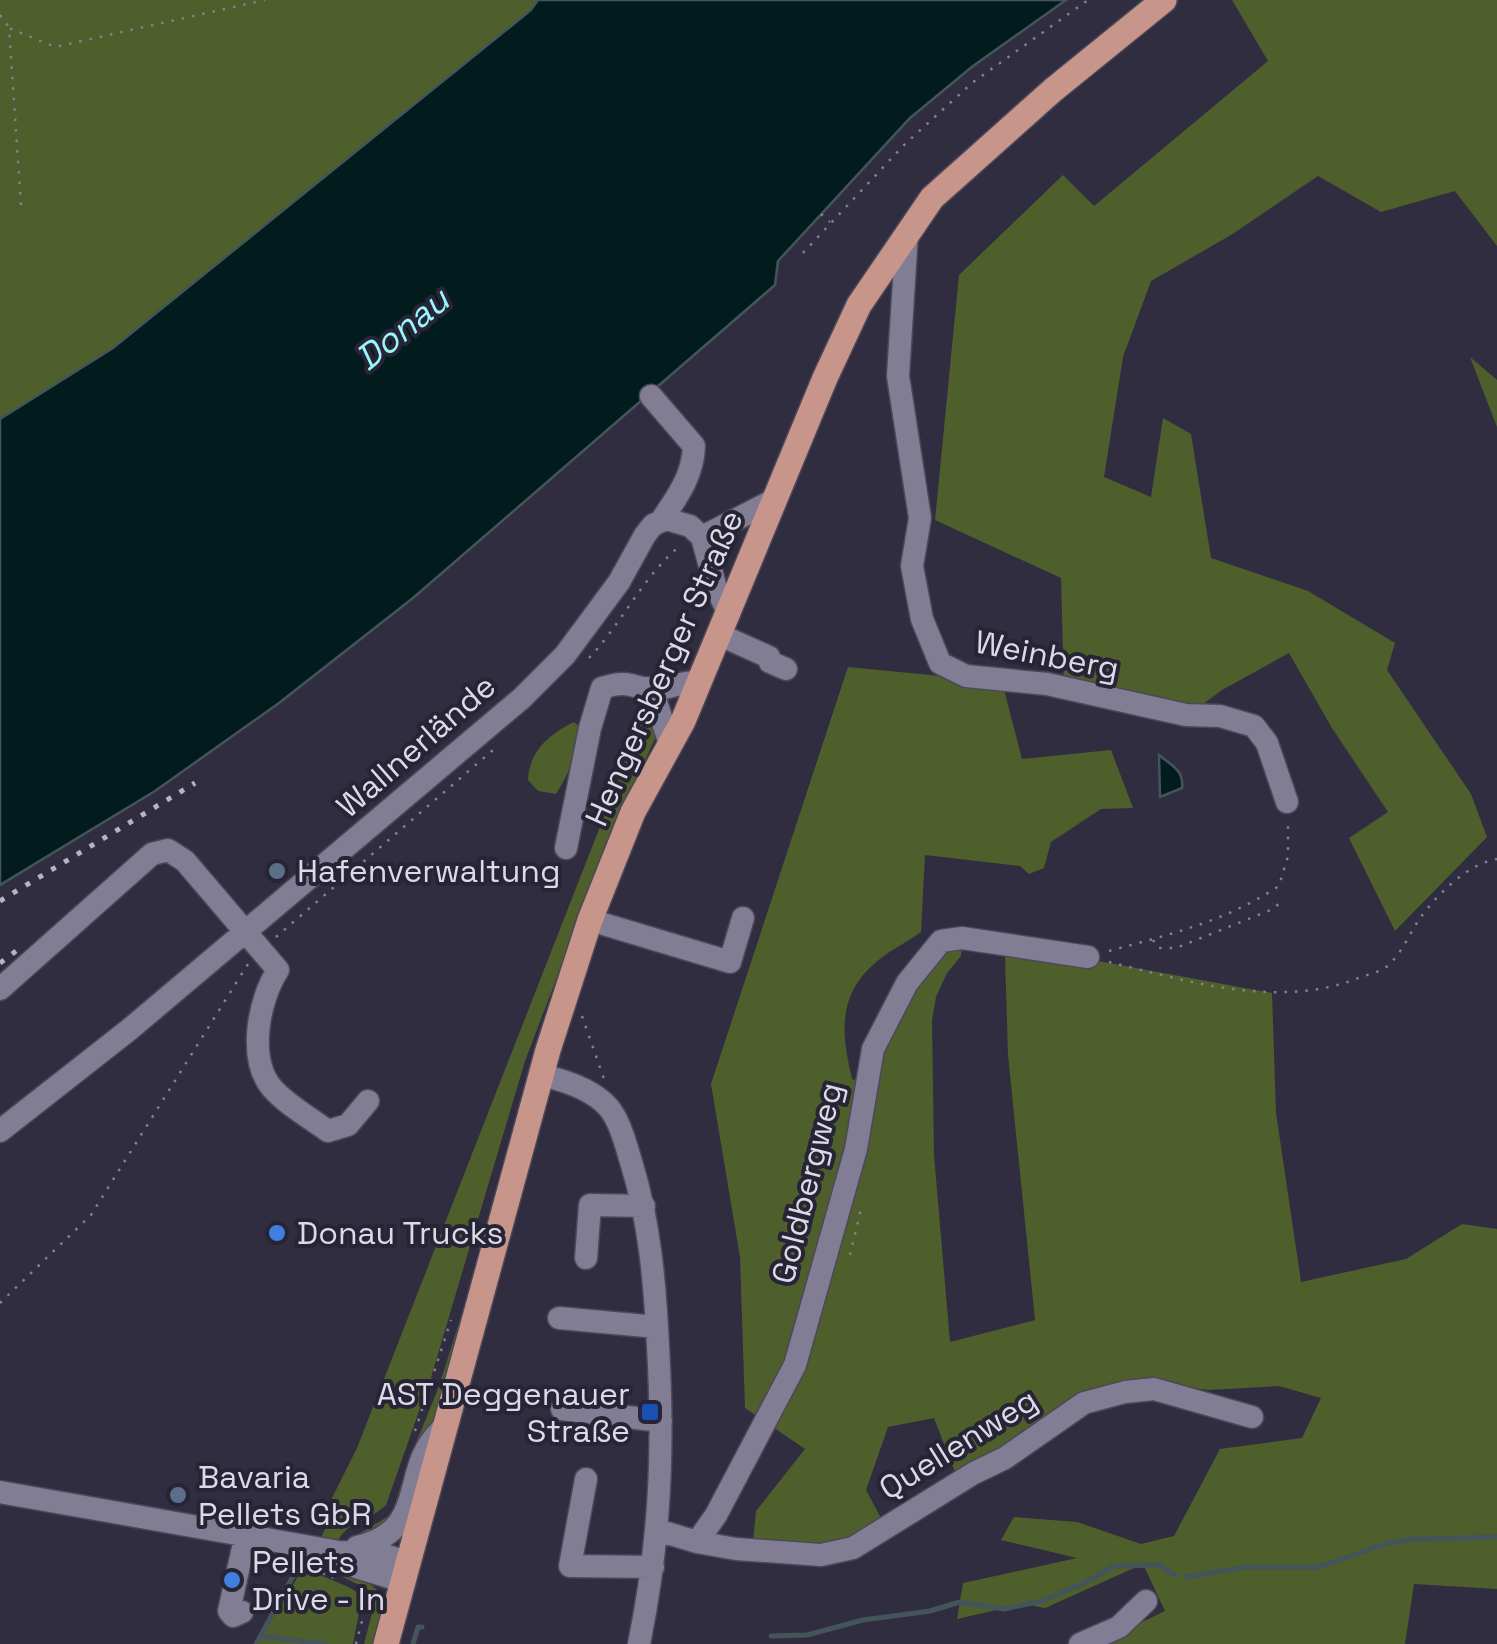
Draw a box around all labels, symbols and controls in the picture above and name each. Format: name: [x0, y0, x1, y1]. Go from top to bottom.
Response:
water label: Donau: [346, 277, 459, 380]
street label: Hengersberger Straße: [576, 504, 752, 832]
street label: Weinberg: [972, 621, 1122, 689]
street label: Wallnerlände: [328, 666, 504, 826]
place label: Hafenverwaltung: [297, 851, 561, 891]
marker: Hafenverwaltung: [266, 860, 288, 882]
street label: Goldbergweg: [763, 1078, 851, 1288]
place label: Donau Trucks: [297, 1213, 503, 1253]
marker: Donau Trucks: [266, 1222, 288, 1244]
place label: AST Deggenauer Straße: [377, 1374, 630, 1451]
street label: Quellenweg: [872, 1380, 1044, 1508]
marker: AST Deggenauer Straße: [639, 1401, 661, 1423]
place label: Bavaria Pellets GbR: [198, 1457, 371, 1534]
marker: Bavaria Pellets GbR: [167, 1484, 189, 1506]
place label: Pellets Drive - In: [252, 1542, 385, 1619]
marker: Pellets Drive - In: [221, 1569, 243, 1591]

